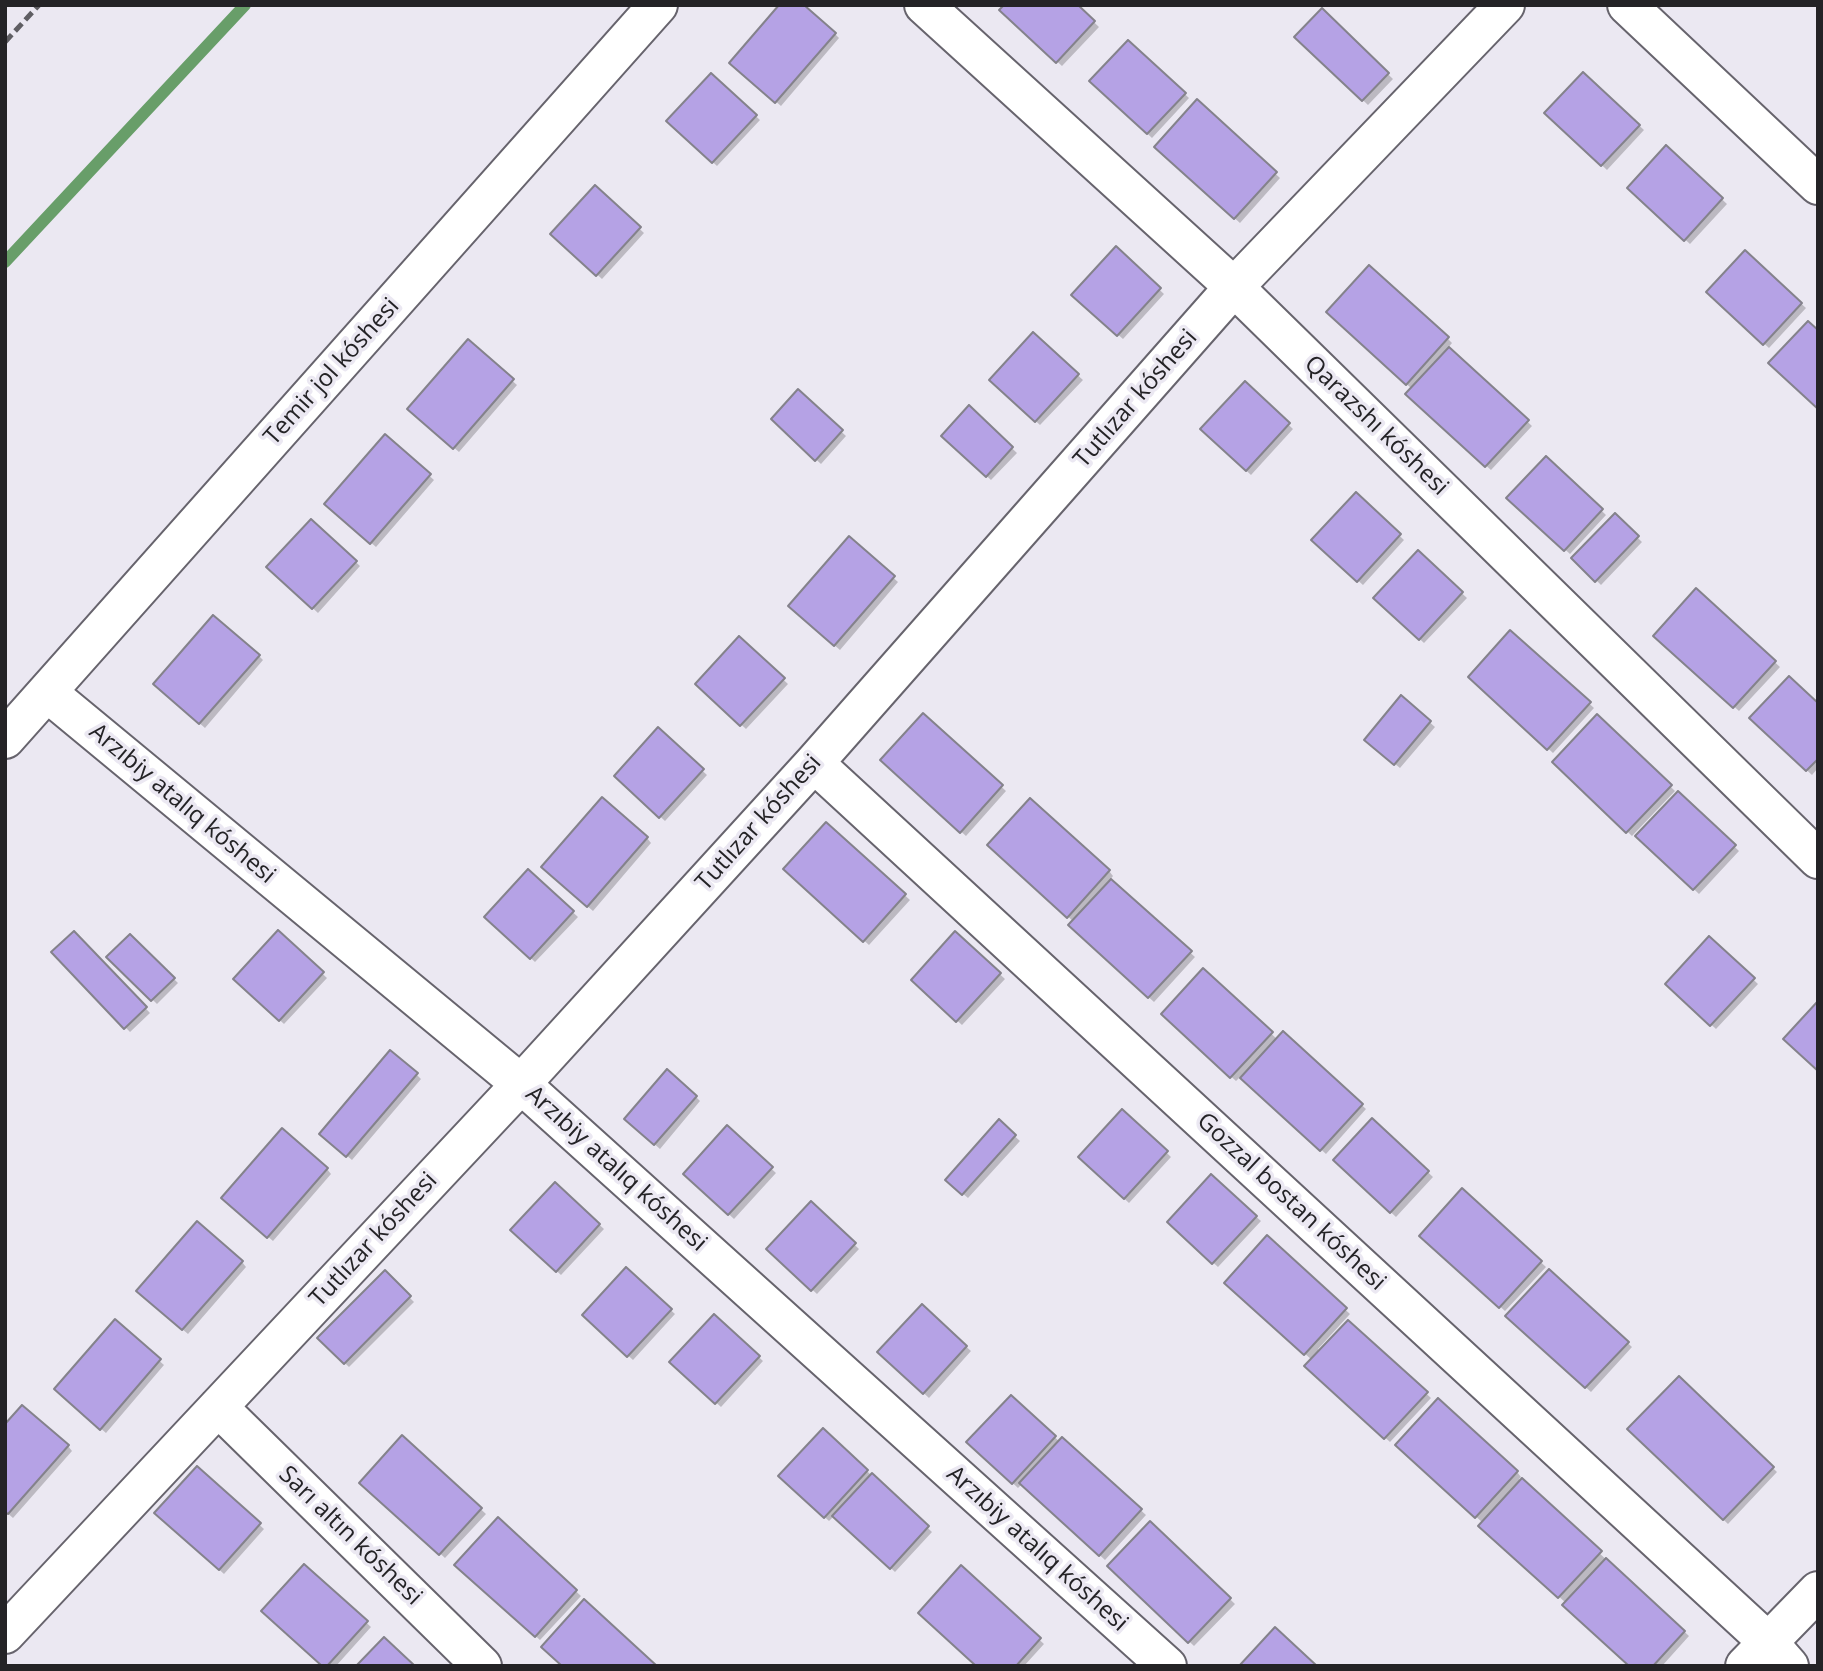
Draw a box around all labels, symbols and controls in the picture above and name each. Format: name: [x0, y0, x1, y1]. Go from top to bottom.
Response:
street label: Temir jol kóshesi: [258, 293, 406, 451]
street label: Tutlızar kóshesi: [1068, 324, 1204, 474]
street label: Qarazshı kóshesi: [1298, 350, 1454, 502]
street label: Arzıbiy atalıq kóshesi: [83, 718, 281, 890]
street label: Tutlızar kóshesi: [690, 749, 828, 897]
street label: Arzıbiy atalıq kóshesi: [520, 1080, 712, 1258]
street label: Gozzal bostan kóshesi: [1191, 1107, 1391, 1297]
street label: Tutlızar kóshesi: [304, 1167, 444, 1313]
street label: Sarı altın kóshesi: [272, 1460, 428, 1612]
street label: Arzıbiy atalıq kóshesi: [941, 1460, 1133, 1638]

